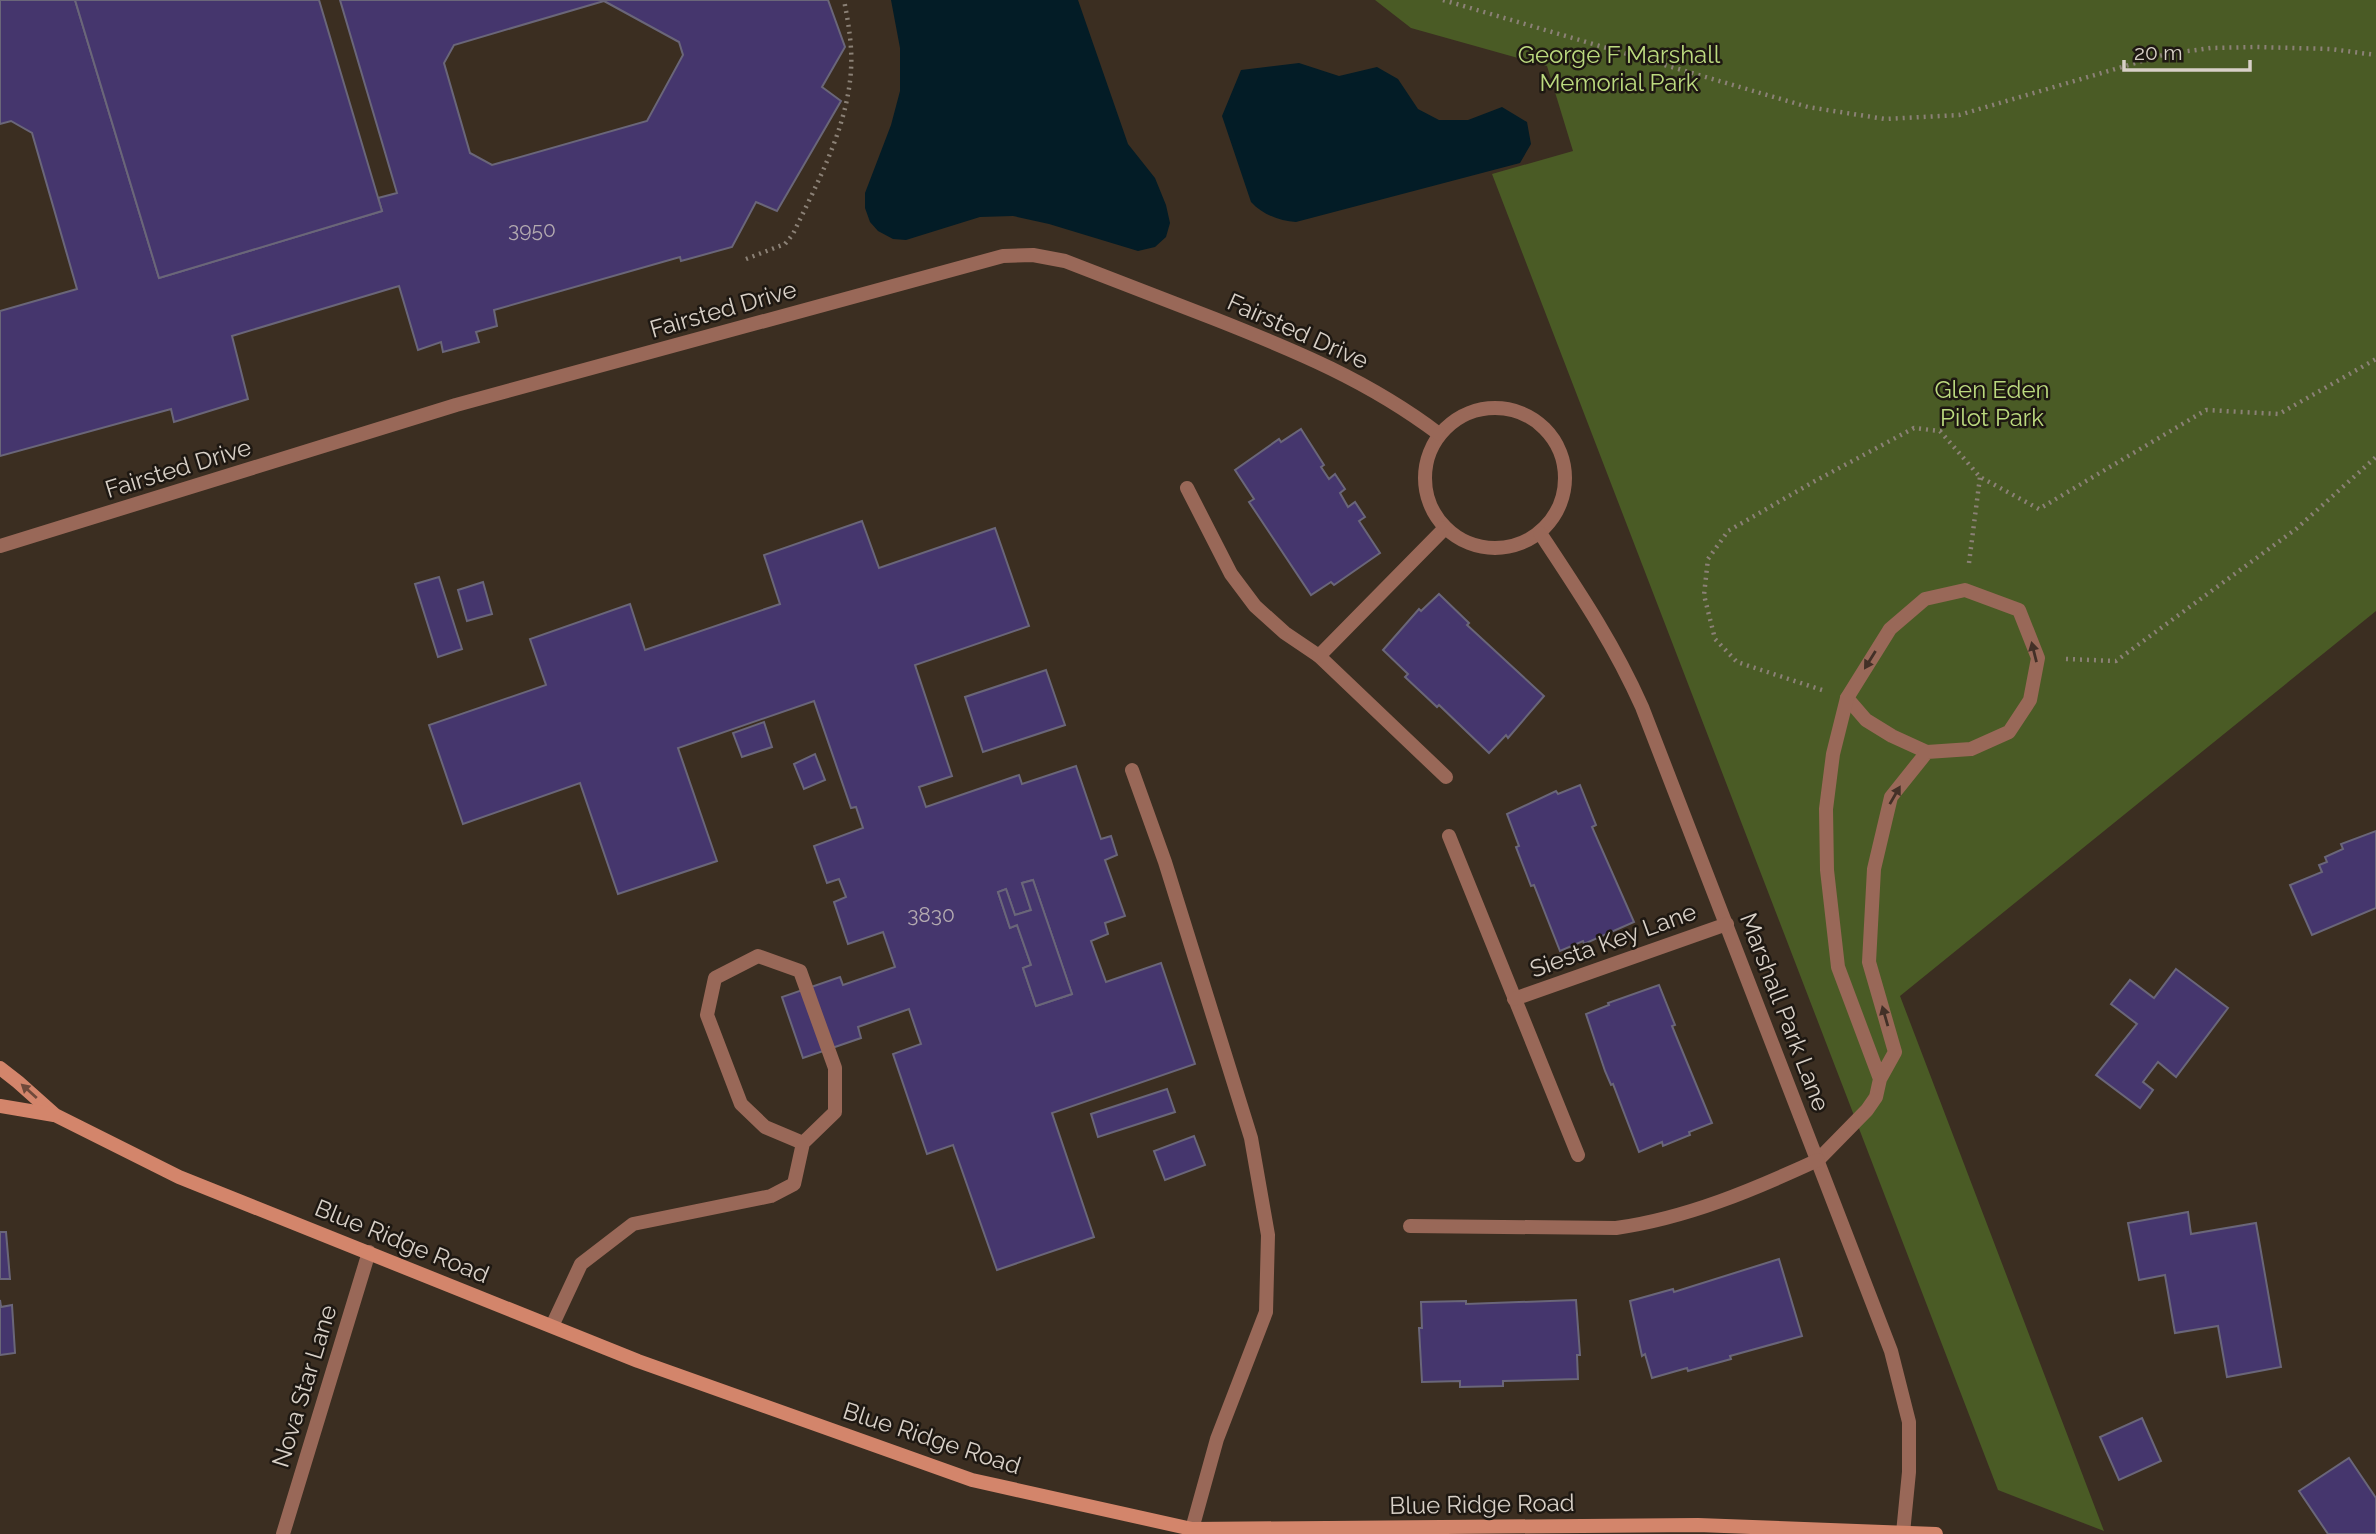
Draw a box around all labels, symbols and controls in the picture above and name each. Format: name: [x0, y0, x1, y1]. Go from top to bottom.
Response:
scale bar: [2124, 28, 2250, 72]
park label: George F Marshall Memorial Park: [1518, 40, 1721, 97]
text: 20 m: [2134, 40, 2182, 65]
house number: 3950: [508, 217, 556, 242]
street label: Fairsted Drive: [646, 274, 800, 344]
street label: Fairsted Drive: [1223, 287, 1373, 375]
park label: Glen Eden Pilot Park: [1934, 375, 2050, 432]
street label: Fairsted Drive: [101, 432, 255, 504]
one-way arrow: [2028, 641, 2039, 663]
one-way arrow: [1864, 650, 1877, 670]
one-way arrow: [1888, 785, 1901, 805]
street label: Siesta Key Lane: [1526, 896, 1700, 984]
house number: 3830: [907, 902, 955, 927]
street label: Marshall Park Lane: [1734, 909, 1836, 1115]
one-way arrow: [1879, 1006, 1889, 1027]
one-way arrow: [20, 1083, 37, 1099]
street label: Blue Ridge Road: [311, 1193, 493, 1289]
street label: Nova Star Lane: [266, 1301, 342, 1471]
street label: Blue Ridge Road: [839, 1396, 1025, 1480]
street label: Blue Ridge Road: [1389, 1488, 1575, 1520]

